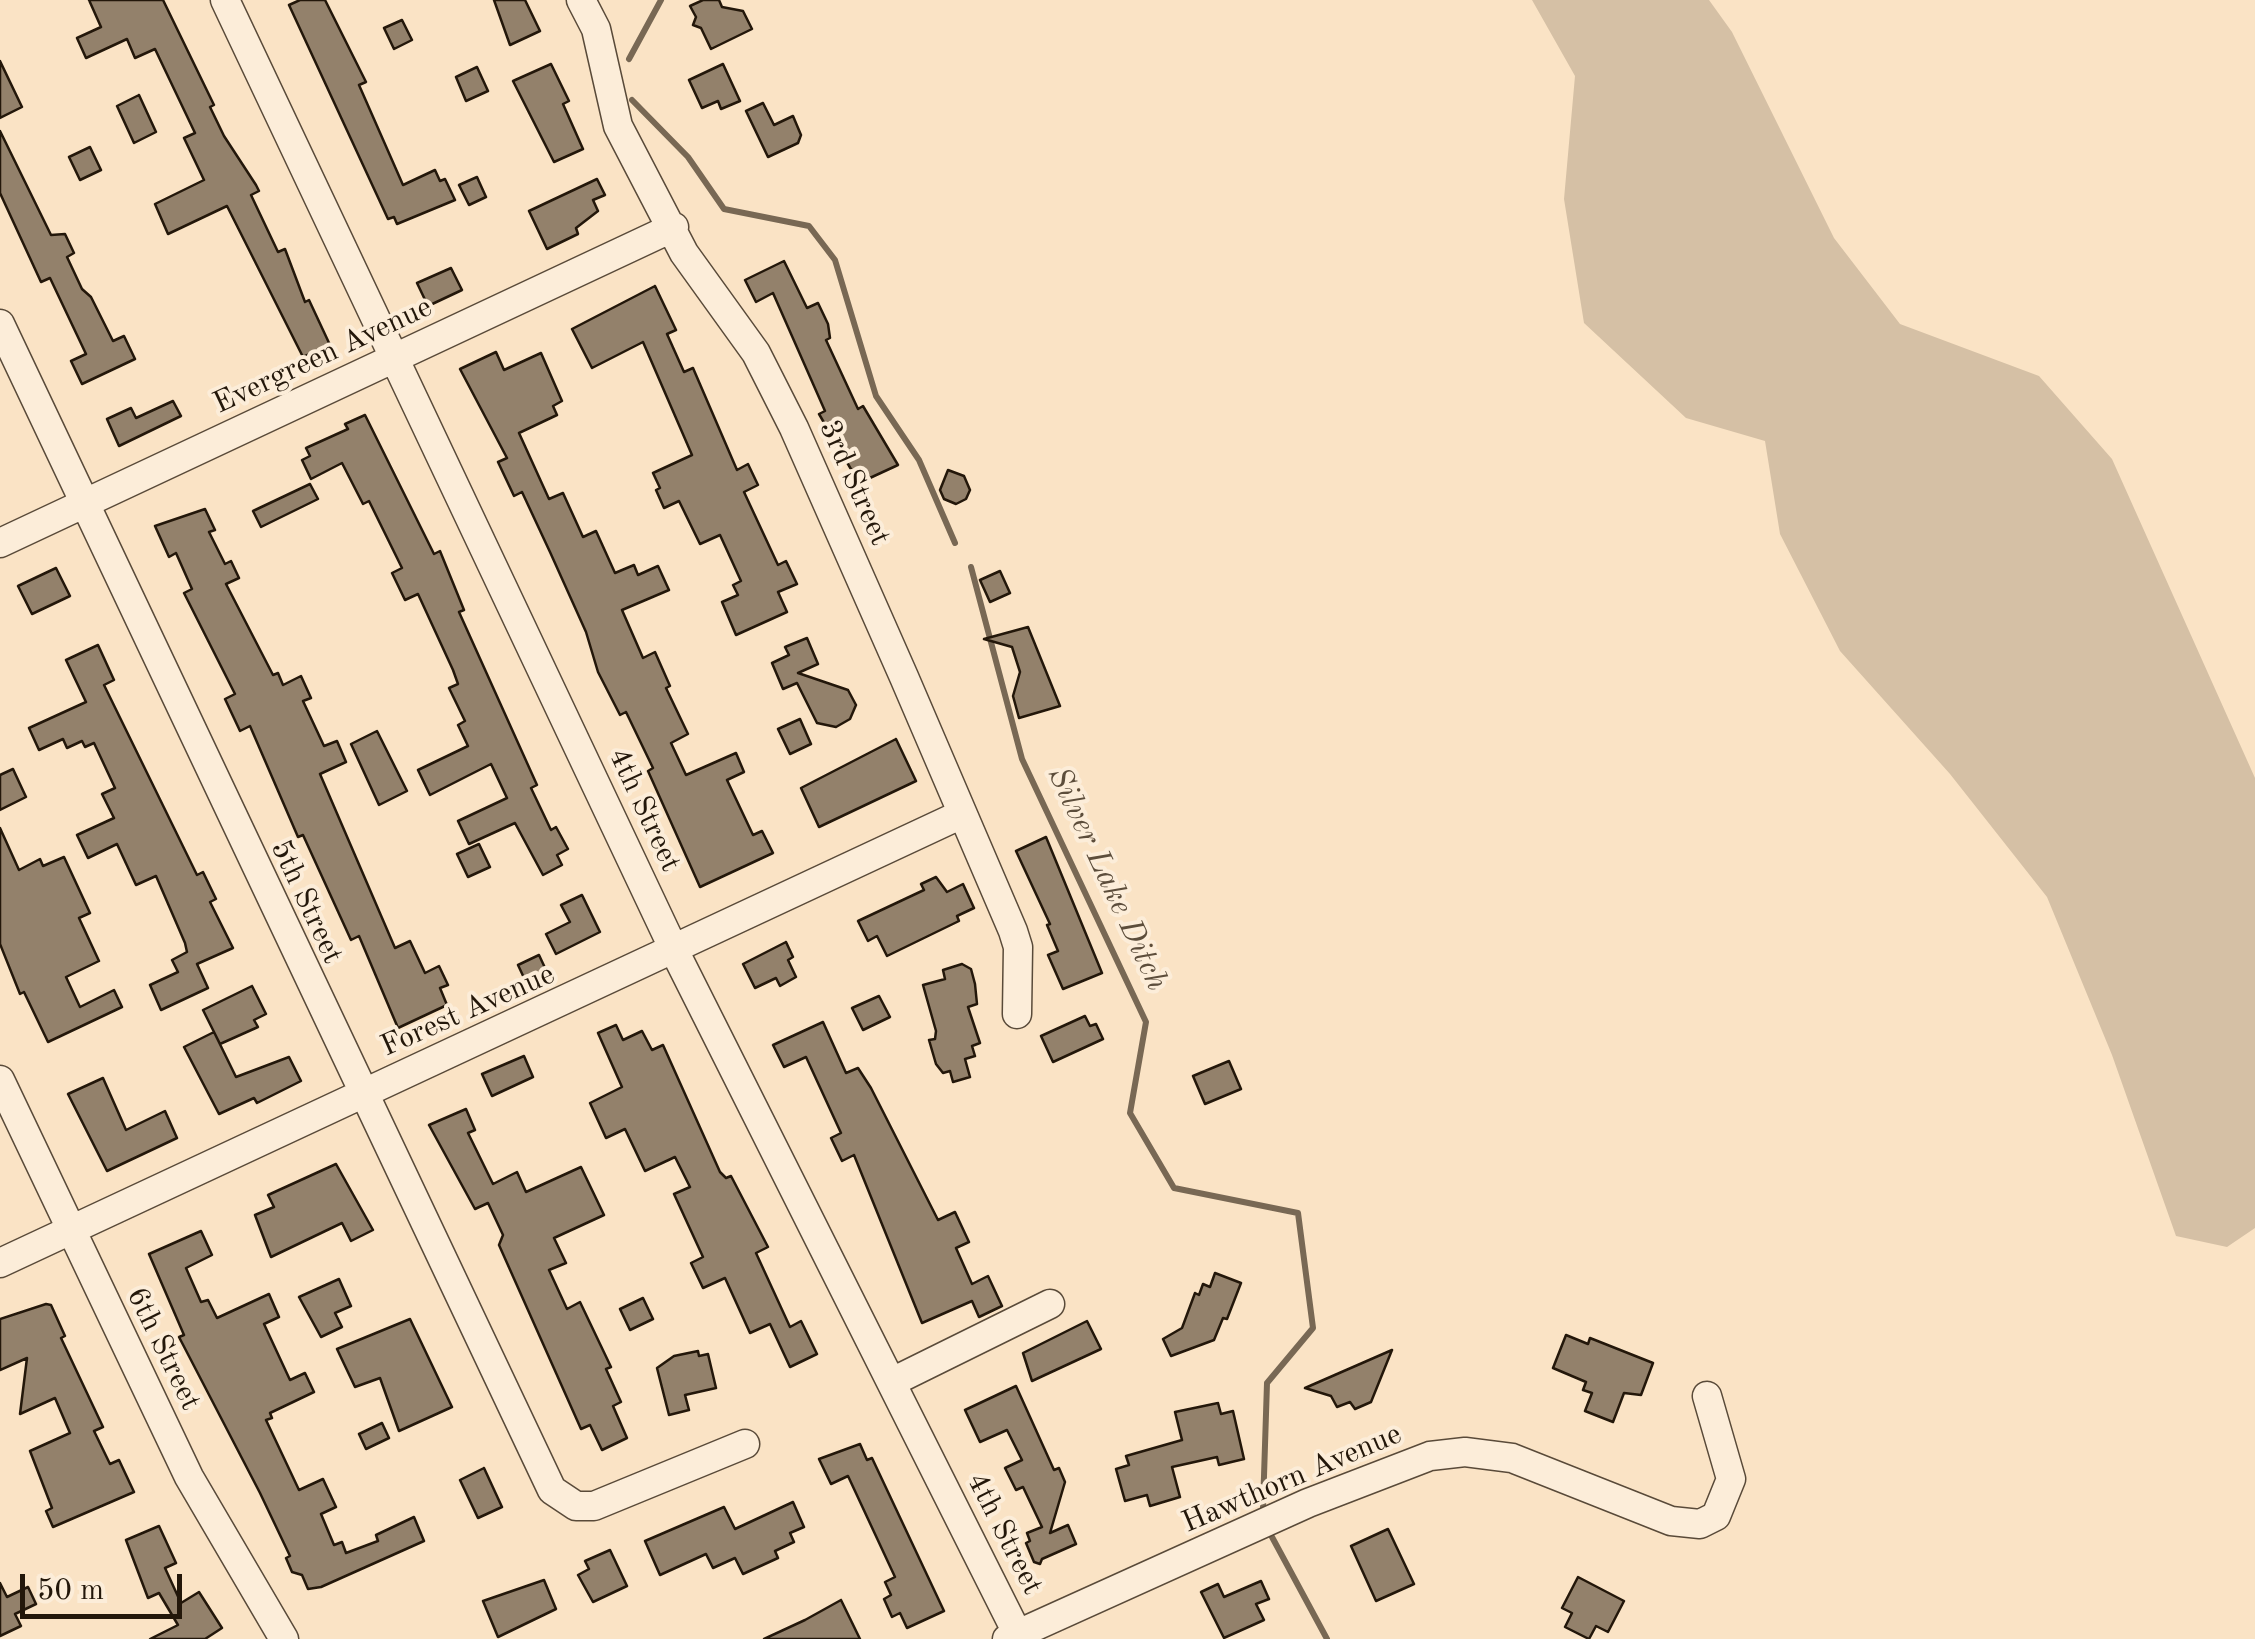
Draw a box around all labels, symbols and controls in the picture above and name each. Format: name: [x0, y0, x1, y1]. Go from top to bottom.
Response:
street label: Evergreen Avenue: [208, 290, 438, 422]
street label: 3rd Street: [810, 415, 898, 551]
street label: 4th Street: [600, 743, 688, 877]
water label: Silver Lake Ditch: [1038, 761, 1176, 997]
street label: 5th Street: [262, 835, 350, 969]
street label: Forest Avenue: [376, 957, 560, 1065]
street label: 6th Street: [118, 1282, 208, 1416]
street label: Hawthorn Avenue: [1177, 1417, 1407, 1541]
street label: 4th Street: [958, 1467, 1050, 1601]
scale bar: [25, 1554, 188, 1616]
text: 50 m: [37, 1576, 104, 1606]

